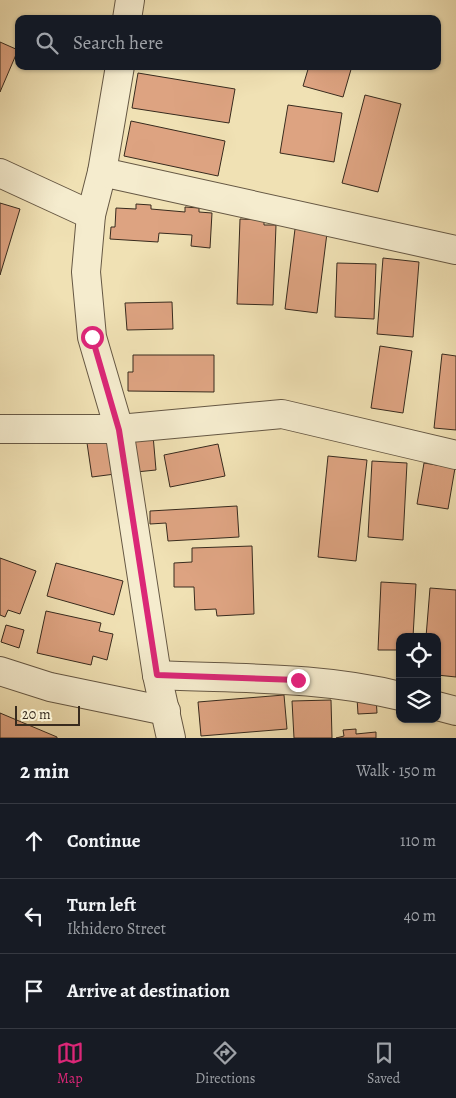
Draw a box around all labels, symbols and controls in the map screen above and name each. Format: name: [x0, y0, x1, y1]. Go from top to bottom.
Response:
search box: [15, 15, 441, 70]
icon: search: [33, 29, 61, 57]
text: Search here: [73, 30, 163, 56]
route start: [81, 326, 104, 349]
map controls: [396, 633, 441, 723]
button: locate: [396, 633, 441, 678]
route end: [287, 669, 310, 692]
button: layers: [396, 678, 441, 723]
scale bar: [15, 703, 80, 726]
text: 20 m: [22, 705, 51, 724]
text: 2 min: [20, 757, 69, 785]
text: Walk · 150 m: [356, 760, 436, 782]
icon: ahead: [20, 827, 48, 855]
text: Continue: [67, 828, 141, 854]
text: 110 m: [400, 830, 436, 852]
text: Turn left: [67, 892, 136, 918]
icon: left: [20, 902, 48, 930]
text: 40 m: [404, 905, 436, 927]
text: Ikhidero Street: [67, 918, 166, 940]
icon: arrive: [20, 977, 48, 1005]
text: Arrive at destination: [67, 978, 230, 1004]
tab: Map: [56, 1039, 84, 1088]
tab: Directions: [195, 1039, 255, 1088]
tab: Saved: [367, 1039, 400, 1088]

